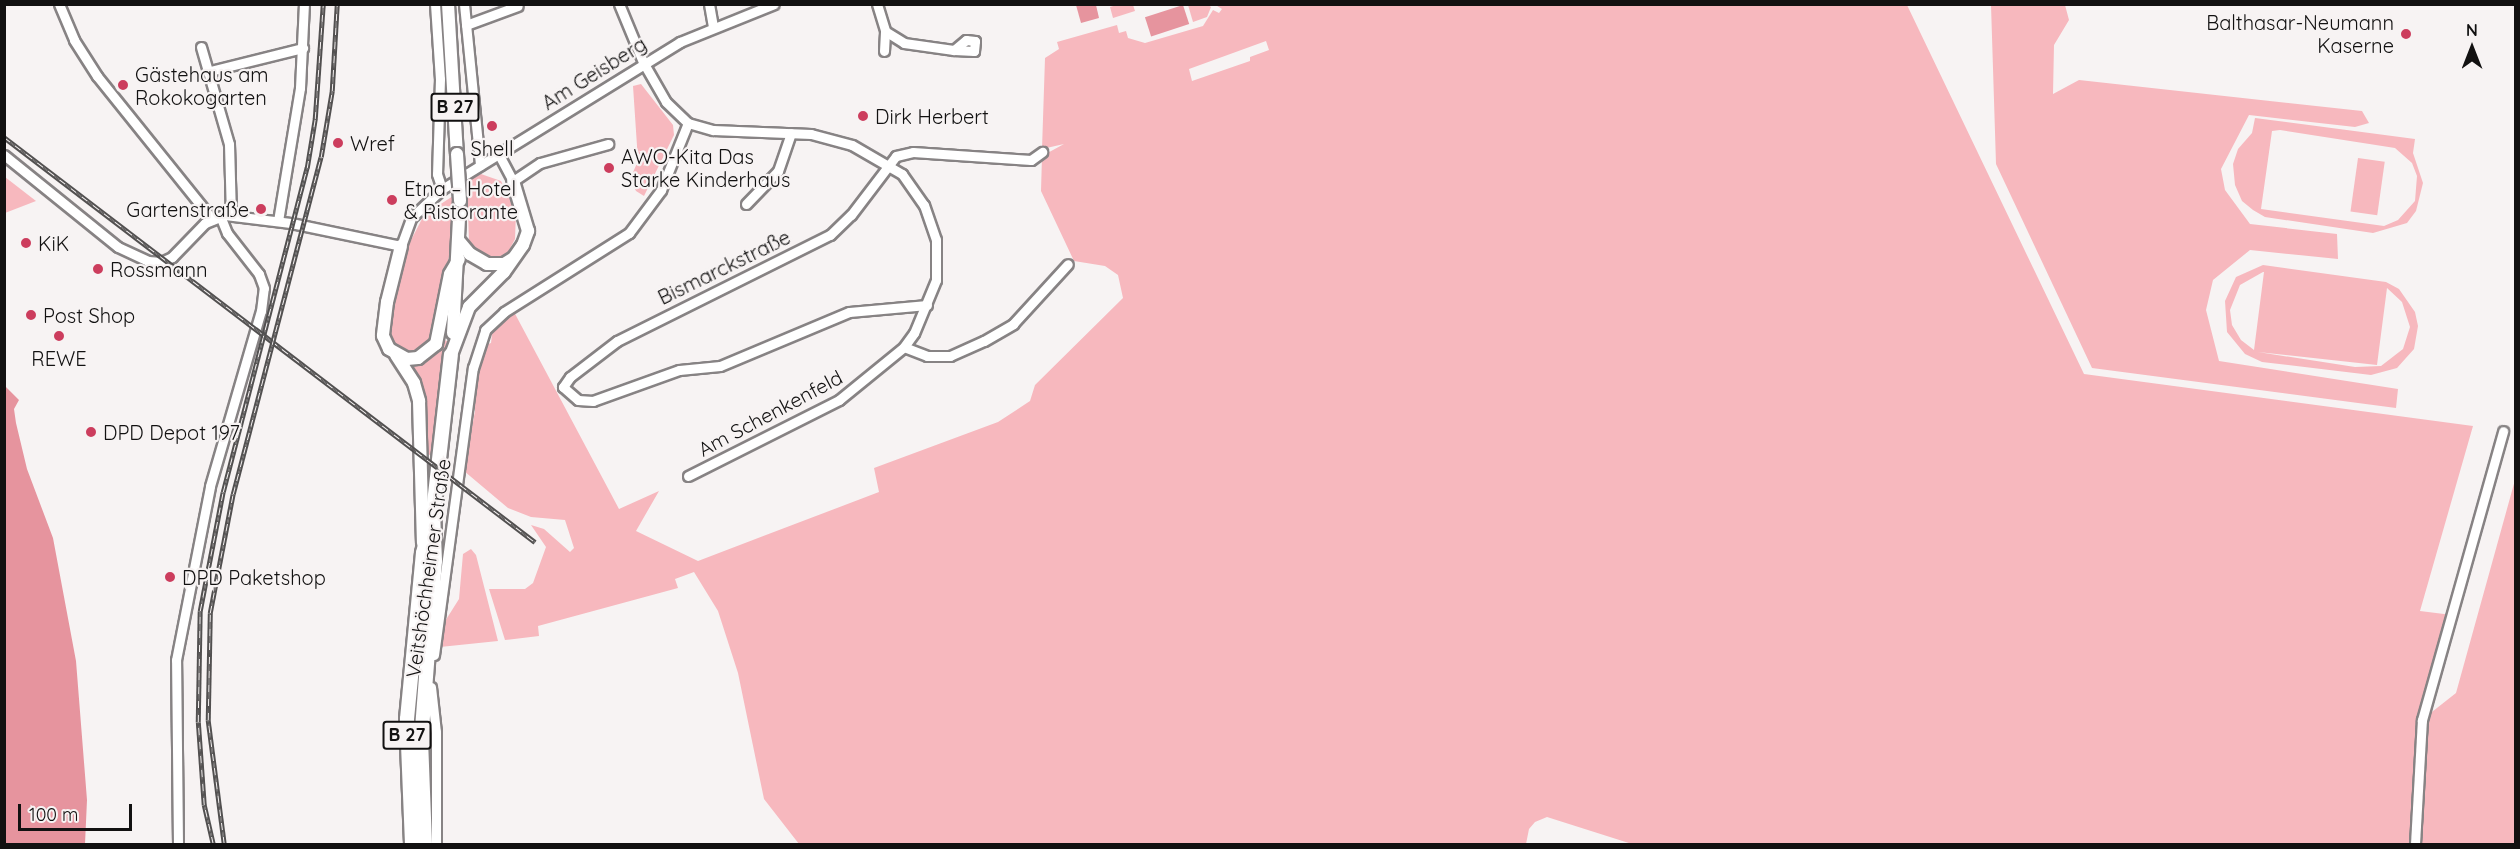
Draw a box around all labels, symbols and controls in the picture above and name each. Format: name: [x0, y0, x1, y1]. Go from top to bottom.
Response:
place label: Balthasar-Neumann Kaserne: [2206, 11, 2394, 58]
north arrow: [2442, 18, 2502, 78]
text: N: [2466, 20, 2478, 40]
marker: Balthasar-Neumann Kaserne: [2399, 27, 2413, 41]
street label: Am Geisberg: [537, 31, 651, 115]
place label: Gästehaus am Rokokogarten: [135, 62, 269, 109]
marker: Gästehaus am Rokokogarten: [116, 78, 130, 92]
road number: B 27: [430, 92, 480, 122]
place label: Dirk Herbert: [875, 104, 989, 128]
marker: Dirk Herbert: [856, 109, 870, 123]
marker: Shell: [485, 119, 499, 133]
place label: Wref: [350, 131, 395, 155]
marker: Wref: [331, 136, 345, 150]
place label: Shell: [470, 136, 514, 160]
place label: AWO-Kita Das Starke Kinderhaus: [621, 144, 790, 191]
marker: AWO-Kita Das Starke Kinderhaus: [602, 161, 616, 175]
place label: Etna – Hotel & Ristorante: [404, 176, 518, 223]
marker: Etna – Hotel & Ristorante: [385, 193, 399, 207]
place label: Gartenstraße: [126, 197, 249, 221]
marker: Gartenstraße: [254, 202, 268, 216]
street label: Bismarckstraße: [654, 225, 794, 309]
place label: KiK: [38, 231, 69, 255]
marker: KiK: [19, 236, 33, 250]
place label: Rossmann: [110, 257, 208, 281]
marker: Rossmann: [91, 262, 105, 276]
place label: Post Shop: [43, 303, 135, 327]
marker: Post Shop: [24, 308, 38, 322]
marker: REWE: [52, 329, 66, 343]
place label: REWE: [31, 346, 87, 370]
street label: Am Schenkenfeld: [694, 365, 846, 461]
place label: DPD Depot 197: [103, 420, 240, 444]
marker: DPD Depot 197: [84, 425, 98, 439]
street label: Veitshöchheimer Straße: [401, 457, 455, 679]
place label: DPD Paketshop: [182, 565, 326, 589]
marker: DPD Paketshop: [163, 570, 177, 584]
road number: B 27: [382, 720, 432, 750]
scale bar: [21, 792, 135, 830]
text: 100 m: [29, 803, 78, 826]

